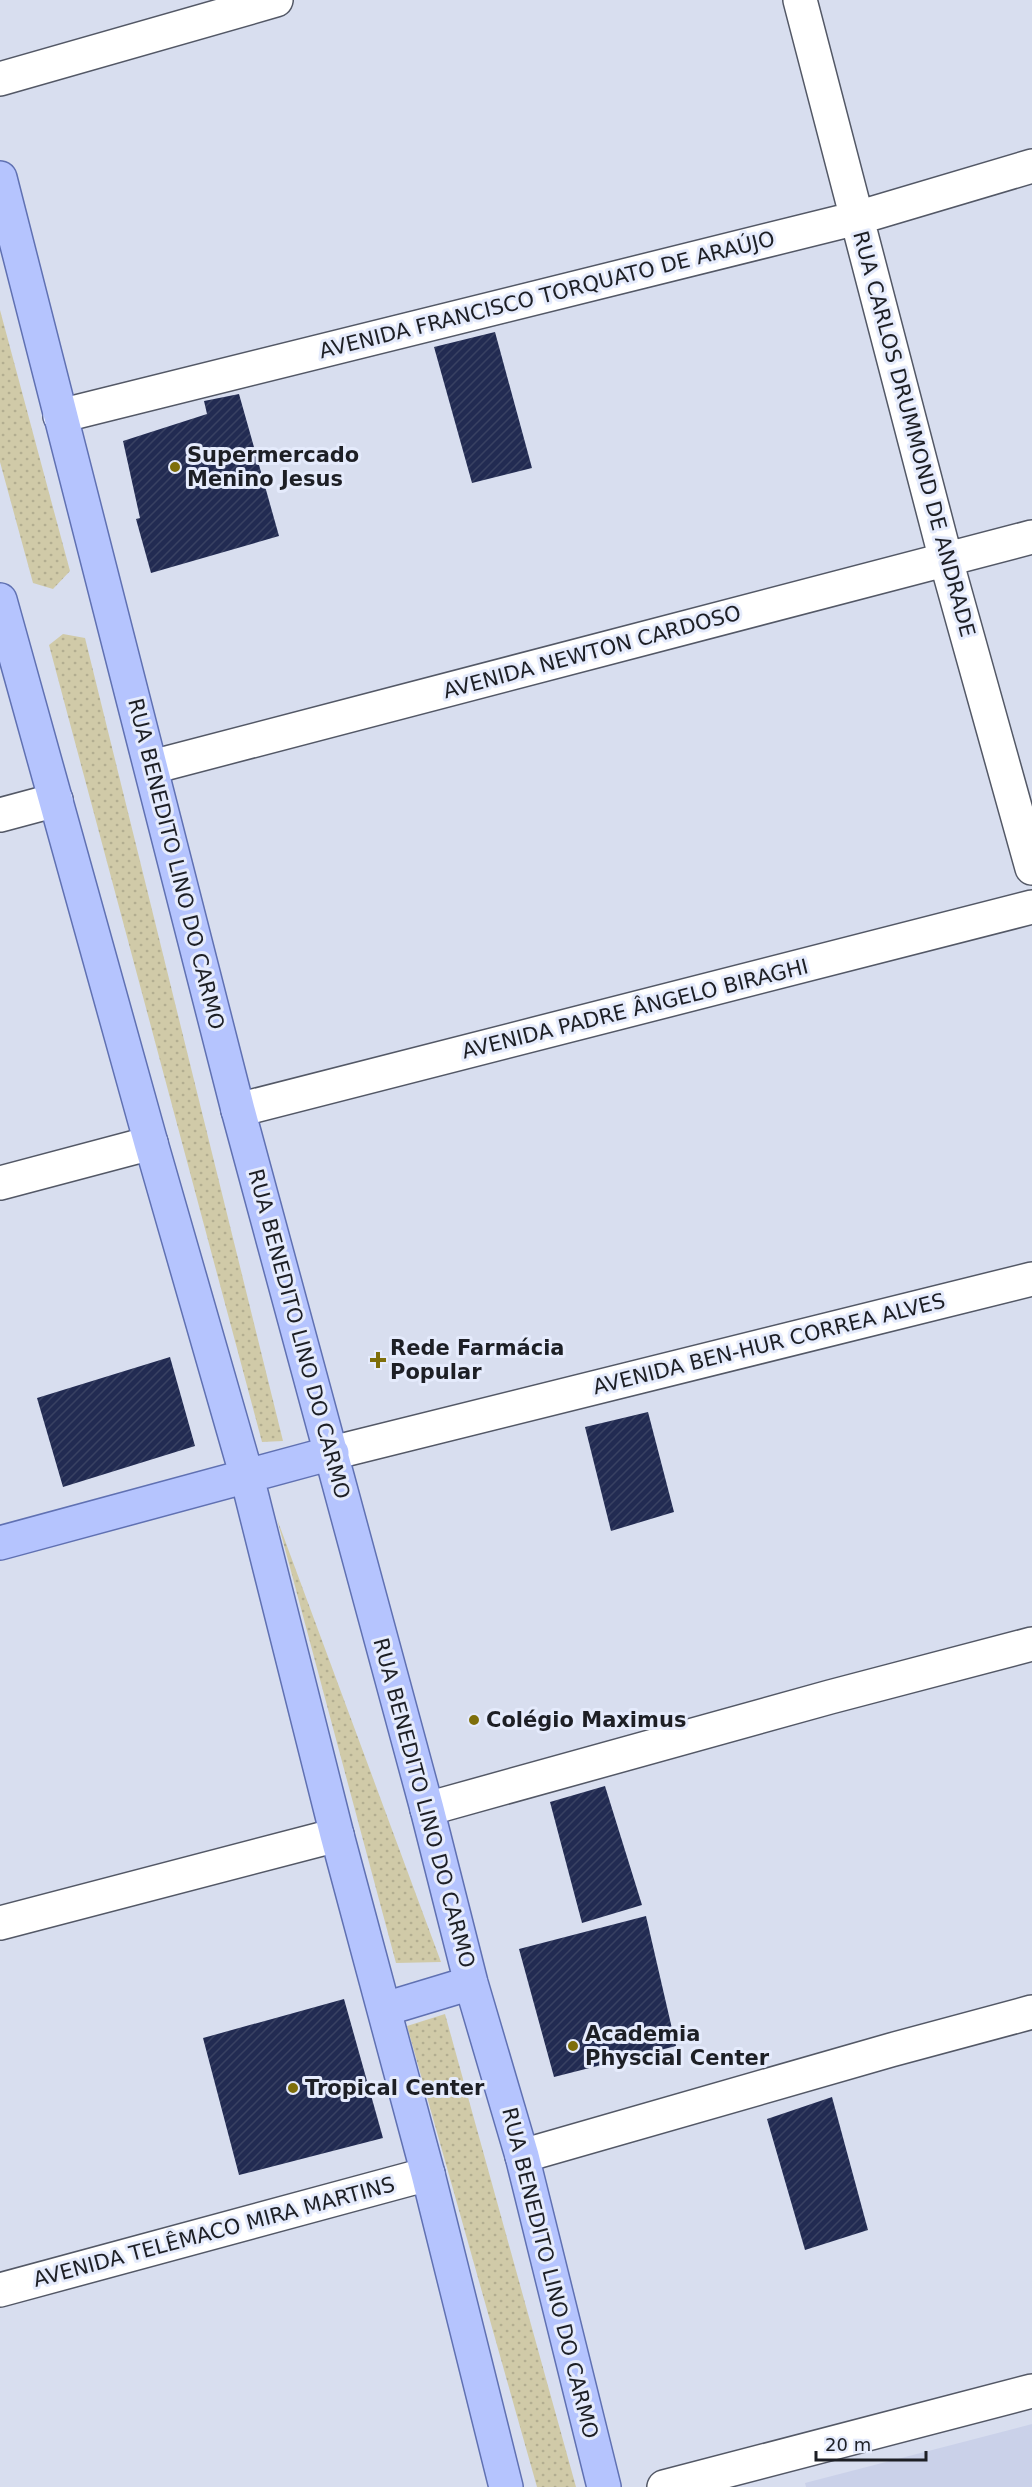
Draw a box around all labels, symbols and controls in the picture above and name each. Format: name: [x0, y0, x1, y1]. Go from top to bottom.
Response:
street label: AVENIDA FRANCISCO TORQUATO DE ARAÚJO: [316, 226, 777, 363]
street label: RUA CARLOS DRUMMOND DE ANDRADE: [848, 228, 980, 640]
place label: Supermercado Menino Jesus: [187, 443, 359, 491]
marker: Supermercado Menino Jesus: [168, 460, 182, 474]
street label: AVENIDA NEWTON CARDOSO: [441, 601, 743, 703]
street label: RUA BENEDITO LINO DO CARMO: [123, 696, 229, 1032]
street label: AVENIDA PADRE ÂNGELO BIRAGHI: [459, 953, 811, 1064]
street label: RUA BENEDITO LINO DO CARMO: [243, 1166, 355, 1502]
street label: AVENIDA BEN-HUR CORREA ALVES: [590, 1289, 948, 1399]
place label: Rede Farmácia Popular: [390, 1336, 565, 1384]
marker: Rede Farmácia Popular: [371, 1353, 385, 1367]
street label: RUA BENEDITO LINO DO CARMO: [368, 1635, 480, 1971]
place label: Colégio Maximus: [486, 1708, 686, 1732]
marker: Colégio Maximus: [467, 1713, 481, 1727]
place label: Academia Physcial Center: [585, 2022, 770, 2070]
marker: Academia Physcial Center: [566, 2039, 580, 2053]
place label: Tropical Center: [305, 2076, 485, 2100]
marker: Tropical Center: [286, 2081, 300, 2095]
street label: RUA BENEDITO LINO DO CARMO: [497, 2105, 603, 2441]
street label: AVENIDA TELÊMACO MIRA MARTINS: [30, 2171, 397, 2292]
scale bar: [816, 2424, 926, 2462]
text: 20 m: [825, 2434, 871, 2455]

